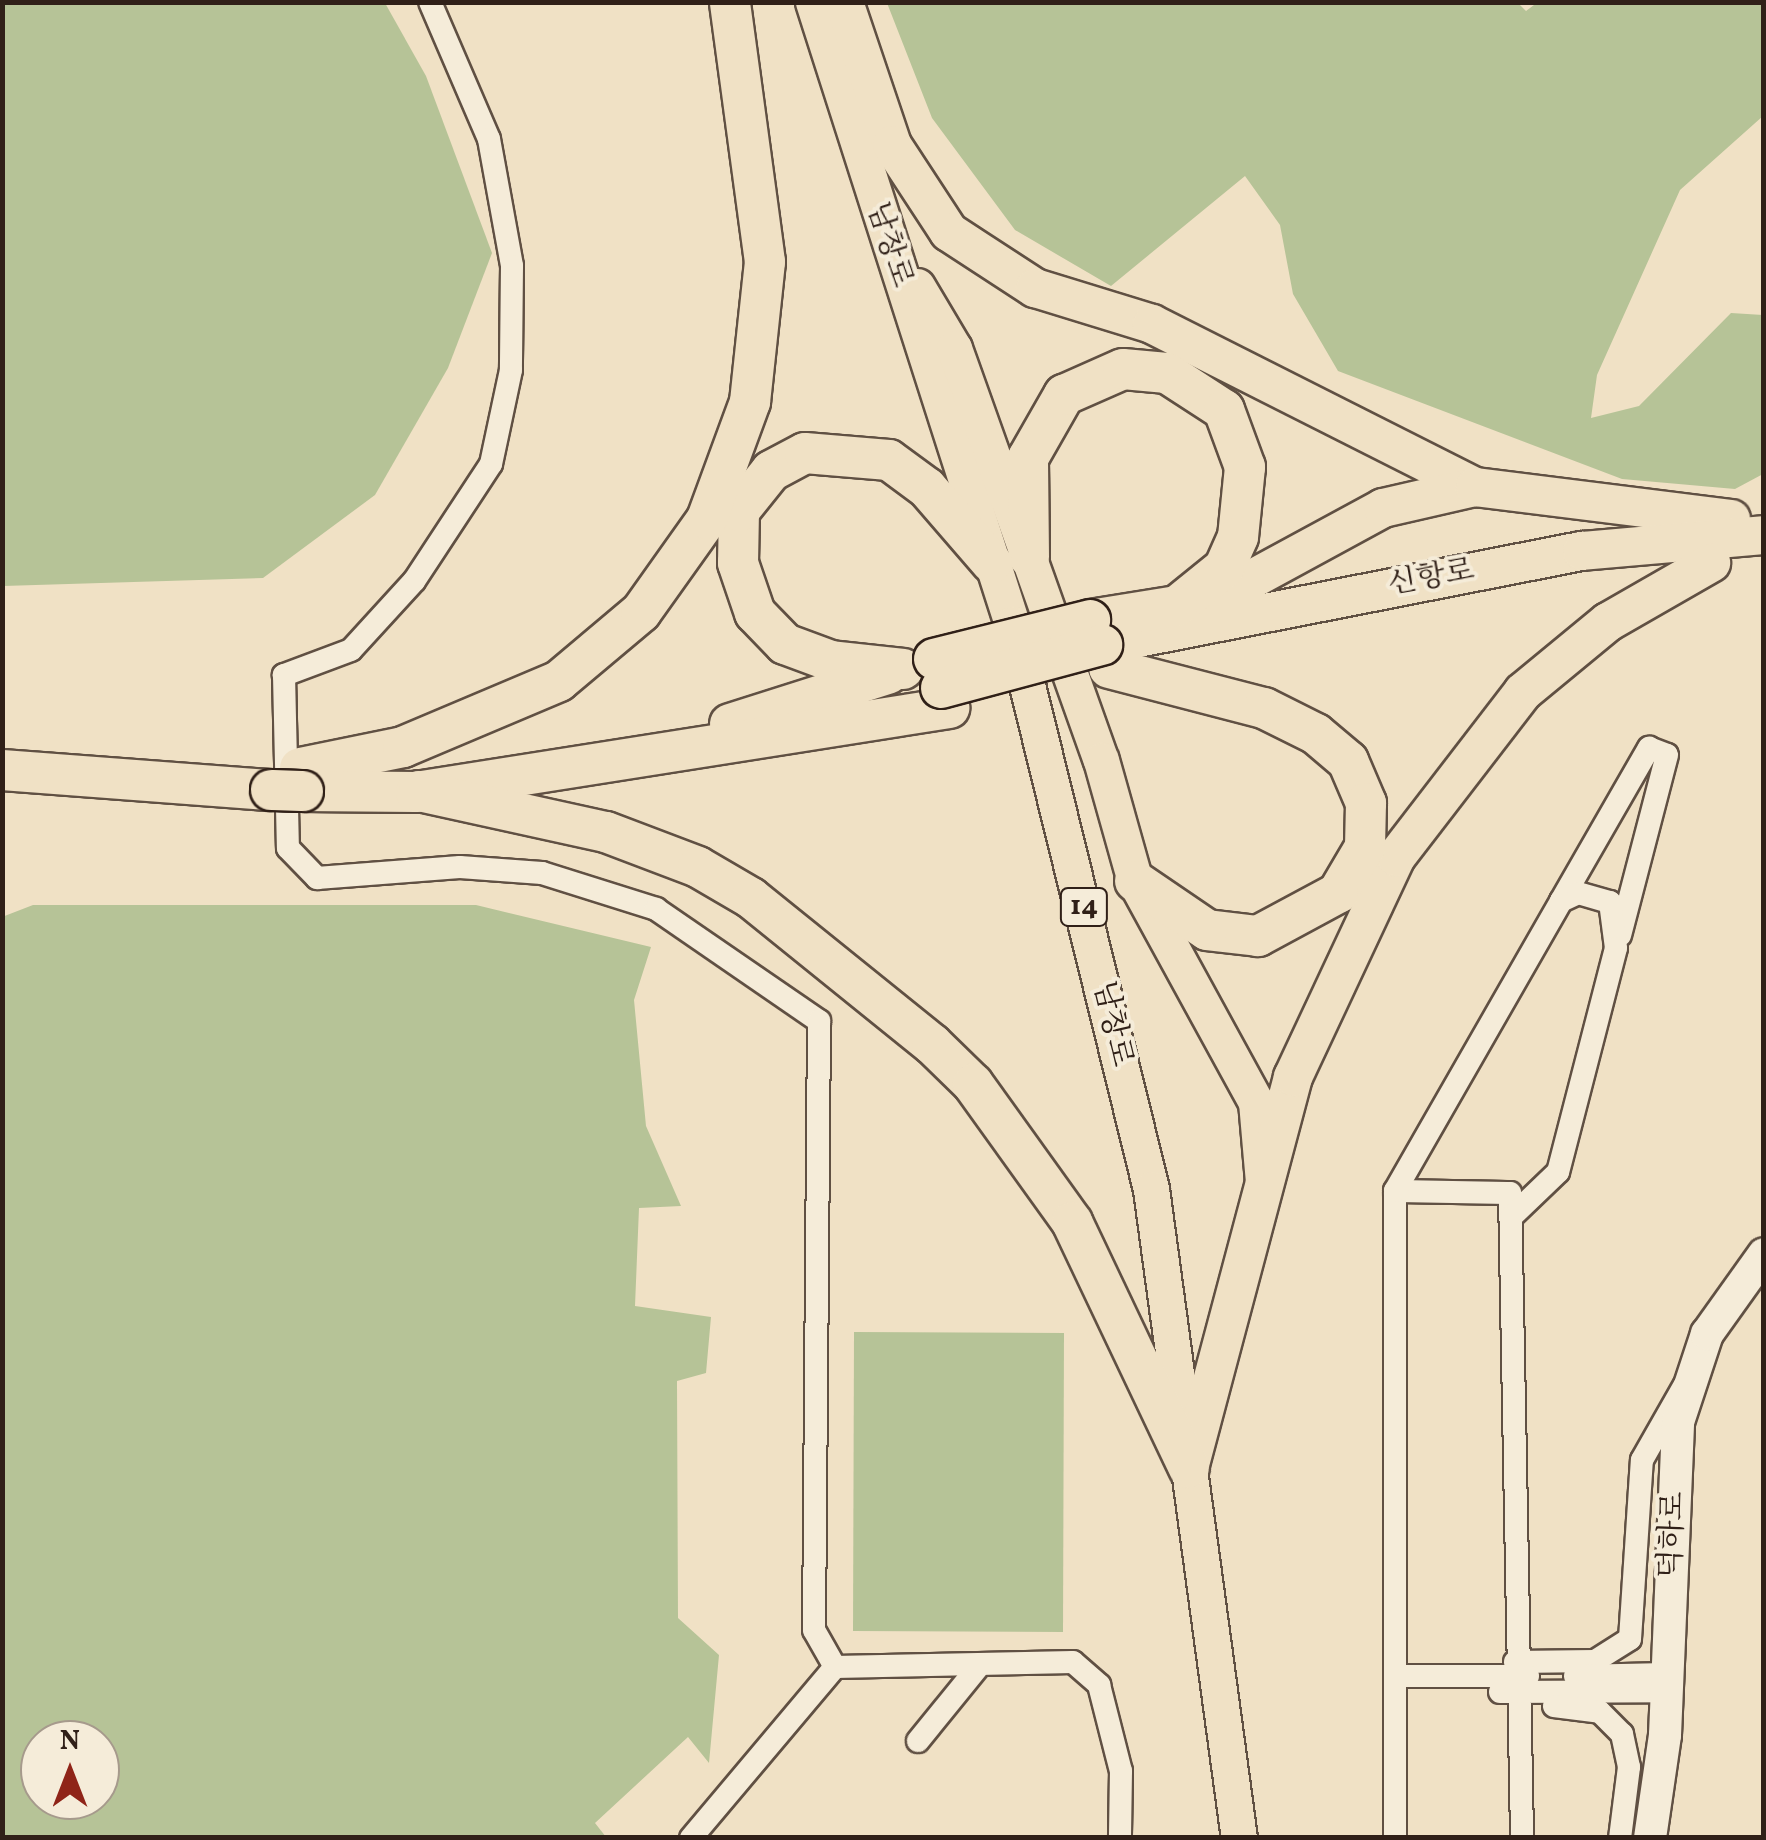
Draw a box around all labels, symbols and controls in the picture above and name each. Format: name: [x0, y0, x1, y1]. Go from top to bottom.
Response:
street label: 남창로: [858, 198, 920, 292]
street label: 신항로: [1385, 553, 1477, 603]
road number: 14: [1059, 884, 1109, 930]
street label: 남창로: [1085, 978, 1139, 1070]
street label: 덕하로: [1653, 1491, 1693, 1579]
north arrow: [20, 1720, 120, 1820]
text: N: [60, 1722, 80, 1761]

